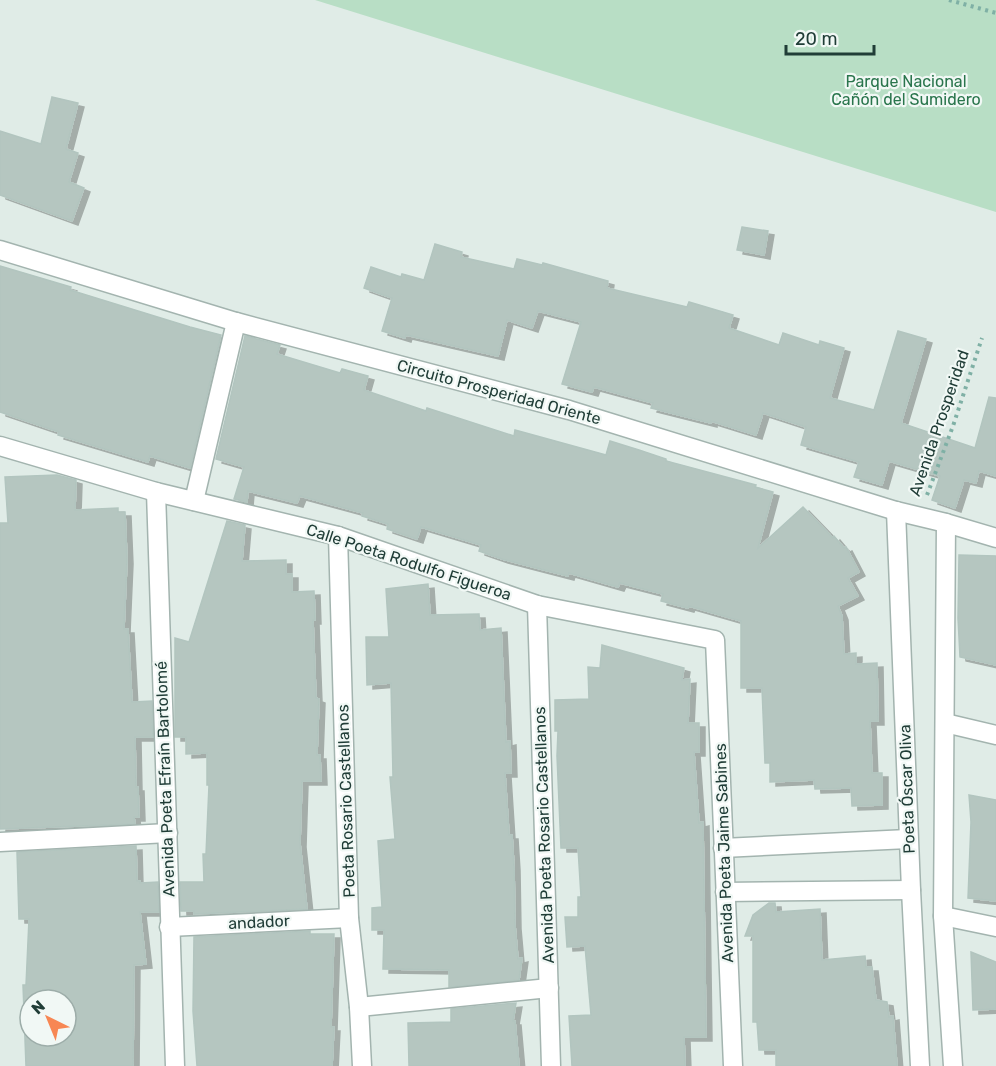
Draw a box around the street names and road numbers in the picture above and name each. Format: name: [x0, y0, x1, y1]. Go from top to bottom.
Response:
street label: Avenida Prosperidad: [905, 347, 973, 499]
street label: Circuito Prosperidad Oriente: [395, 356, 603, 428]
street label: Calle Poeta Rodulfo Figueroa: [304, 520, 514, 604]
street label: Avenida Poeta Efraín Bartolomé: [151, 661, 179, 897]
street label: Poeta Rosario Castellanos: [333, 704, 359, 898]
street label: Avenida Poeta Rosario Castellanos: [530, 706, 558, 964]
street label: Poeta Óscar Oliva: [894, 724, 919, 854]
street label: Avenida Poeta Jaime Sabines: [711, 743, 737, 963]
street label: andador: [228, 911, 290, 933]

